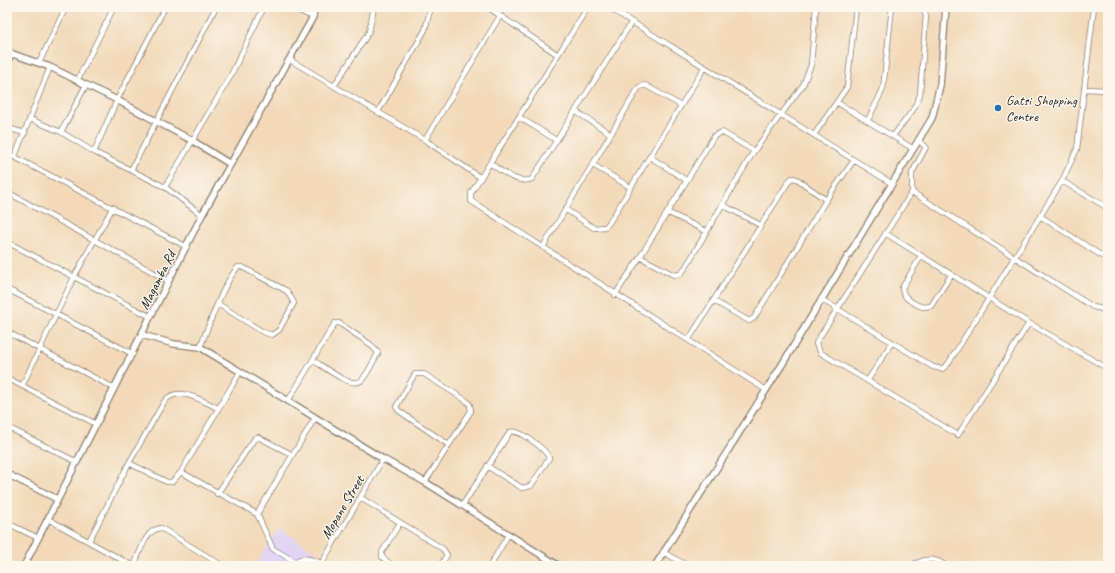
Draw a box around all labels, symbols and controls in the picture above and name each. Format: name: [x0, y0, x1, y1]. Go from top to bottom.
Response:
place label: Gatsi Shopping Centre: [1006, 92, 1078, 125]
marker: Gatsi Shopping Centre: [993, 103, 1003, 113]
street label: Magamba Rd: [135, 246, 181, 312]
street label: Mopane Street: [317, 472, 369, 542]

